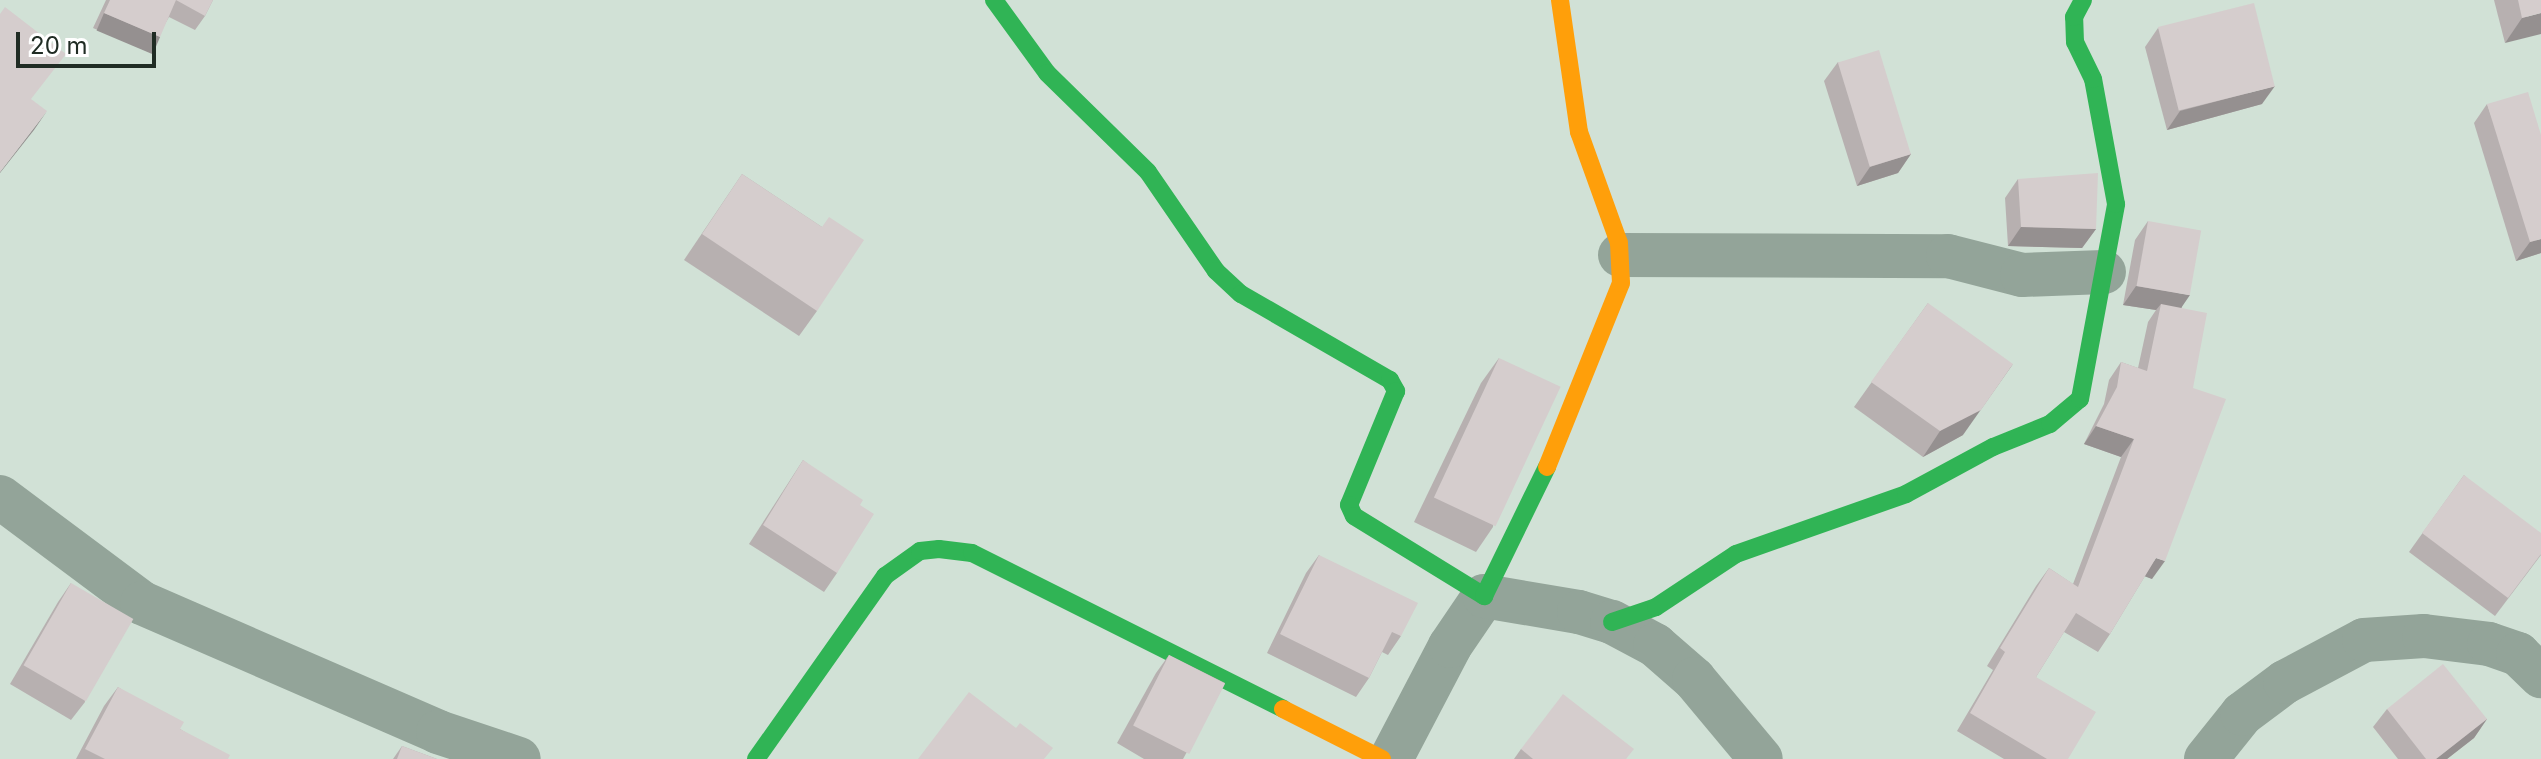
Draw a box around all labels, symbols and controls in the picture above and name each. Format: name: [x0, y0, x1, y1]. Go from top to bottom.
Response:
scale bar: [20, 16, 160, 66]
text: 20 m: [30, 31, 88, 60]

